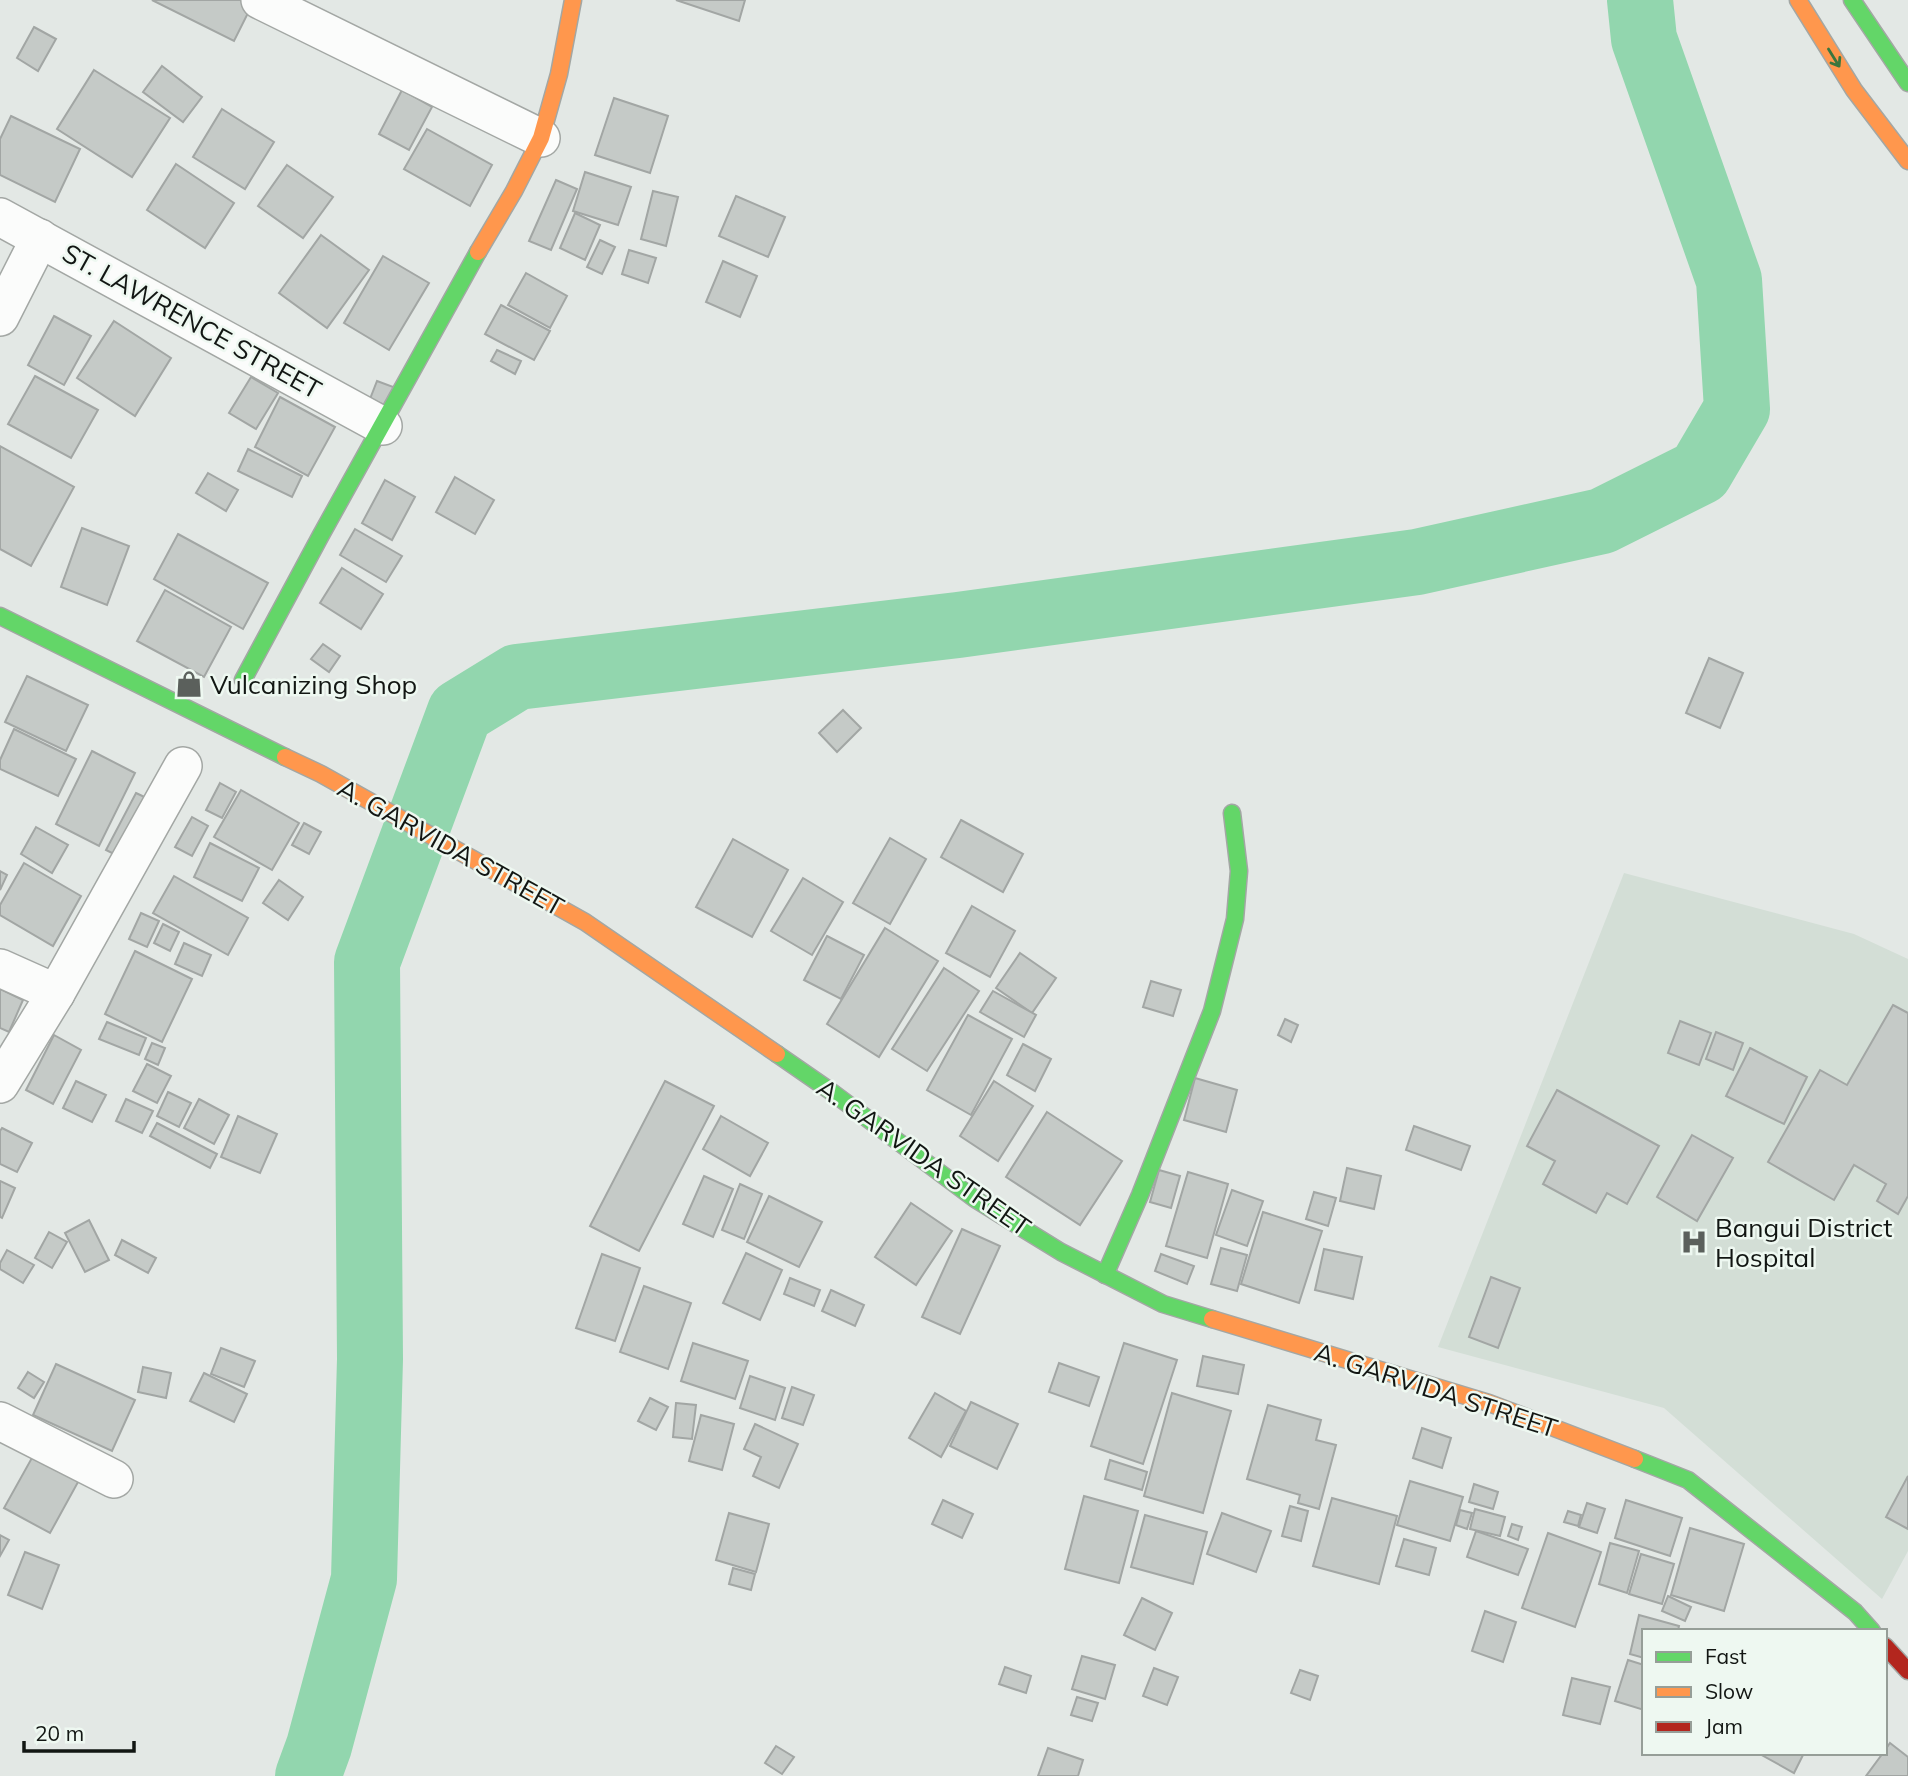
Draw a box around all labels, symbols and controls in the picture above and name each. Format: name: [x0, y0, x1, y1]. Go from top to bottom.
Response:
one-way arrow: [1827, 47, 1841, 67]
street label: ST. LAWRENCE STREET: [57, 236, 327, 406]
place label: Vulcanizing Shop: [210, 668, 417, 701]
shop icon: Vulcanizing Shop: [174, 669, 204, 699]
street label: A. GARVIDA STREET: [332, 771, 570, 923]
street label: A. GARVIDA STREET: [811, 1071, 1038, 1243]
place label: Bangui District Hospital: [1715, 1211, 1892, 1274]
hospital icon: Bangui District Hospital: [1679, 1227, 1709, 1257]
street label: A. GARVIDA STREET: [1310, 1335, 1562, 1445]
legend: [1642, 1629, 1887, 1755]
text: Fast: [1705, 1643, 1747, 1669]
text: Slow: [1705, 1678, 1753, 1704]
scale bar: [24, 1710, 135, 1754]
text: Jam: [1705, 1713, 1743, 1739]
text: 20 m: [35, 1720, 84, 1746]

